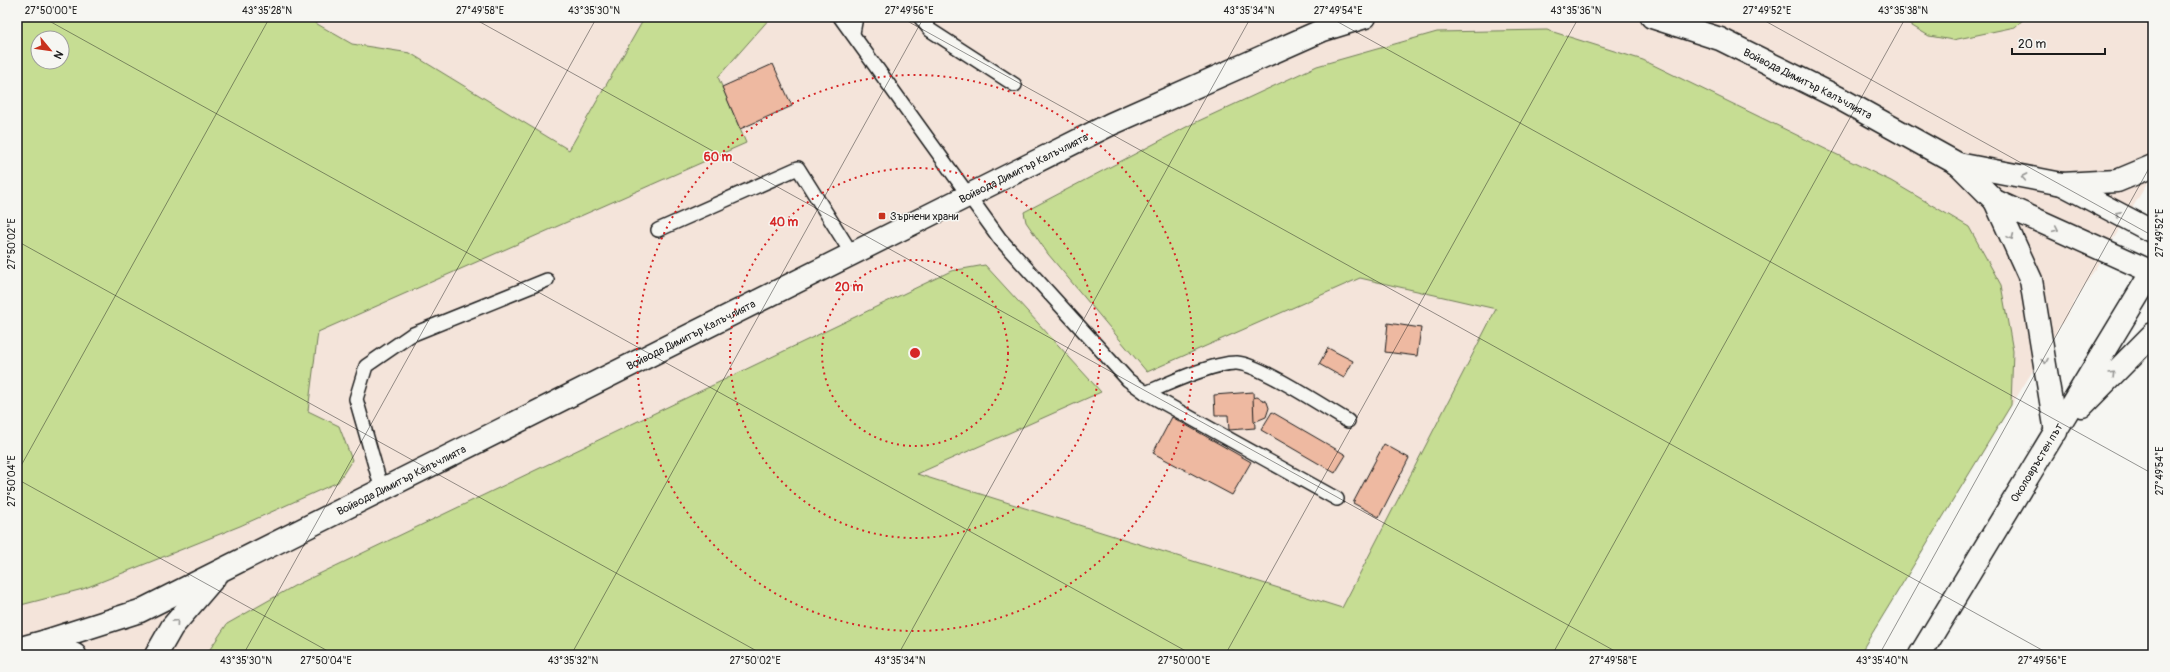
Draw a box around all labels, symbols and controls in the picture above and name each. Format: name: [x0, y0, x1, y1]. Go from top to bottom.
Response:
text: 27°50'00"E: [25, 5, 77, 17]
text: 43°35'28"N: [242, 5, 292, 17]
text: 27°49'58"E: [456, 5, 504, 17]
text: 43°35'30"N: [568, 5, 620, 17]
text: 27°49'56"E: [885, 5, 933, 17]
text: 43°35'34"N: [1224, 5, 1275, 17]
text: 27°49'54"E: [1314, 5, 1362, 17]
text: 43°35'36"N: [1551, 5, 1602, 17]
text: 27°49'52"E: [1743, 5, 1791, 17]
text: 43°35'38"N: [1878, 5, 1928, 17]
north arrow: [30, 30, 70, 70]
scale bar: [2012, 30, 2105, 56]
text: 20 m: [2018, 37, 2047, 52]
street label: Войвода Димитър Калъчлията: [1741, 45, 1874, 122]
text: N: [51, 48, 66, 62]
street label: Войвода Димитър Калъчлията: [957, 130, 1090, 206]
text: 60 m: [704, 150, 733, 165]
one-way arrow: [2020, 173, 2027, 181]
text: 27°49'52"E: [2154, 209, 2166, 257]
place label: Зърнени храни: [890, 210, 959, 223]
marker: Зърнени храни: [877, 211, 887, 221]
one-way arrow: [2115, 211, 2123, 218]
text: 40 m: [769, 215, 799, 230]
text: 27°50'02"E: [6, 218, 18, 270]
one-way arrow: [2052, 224, 2060, 232]
one-way arrow: [2006, 232, 2014, 240]
text: 20 m: [835, 280, 863, 295]
street label: Войвода Димитър Калъчлията: [624, 297, 758, 373]
centre of rings: [908, 346, 922, 360]
one-way arrow: [2040, 358, 2048, 364]
one-way arrow: [2107, 371, 2115, 379]
street label: Околовръстен път: [2008, 420, 2066, 504]
street label: Войвода Димитър Калъчлията: [335, 442, 468, 518]
text: 27°49'54"E: [2154, 447, 2166, 495]
text: 27°50'04"E: [6, 455, 18, 507]
one-way arrow: [172, 619, 179, 626]
text: 43°35'30"N: [220, 655, 272, 667]
text: 27°50'04"E: [300, 655, 352, 667]
text: 43°35'32"N: [548, 655, 599, 667]
text: 27°50'02"E: [729, 655, 781, 667]
text: 43°35'34"N: [875, 655, 926, 667]
text: 27°50'00"E: [1158, 655, 1210, 667]
text: 27°49'58"E: [1589, 655, 1637, 667]
text: 43°35'40"N: [1856, 655, 1908, 667]
text: 27°49'56"E: [2018, 655, 2066, 667]

